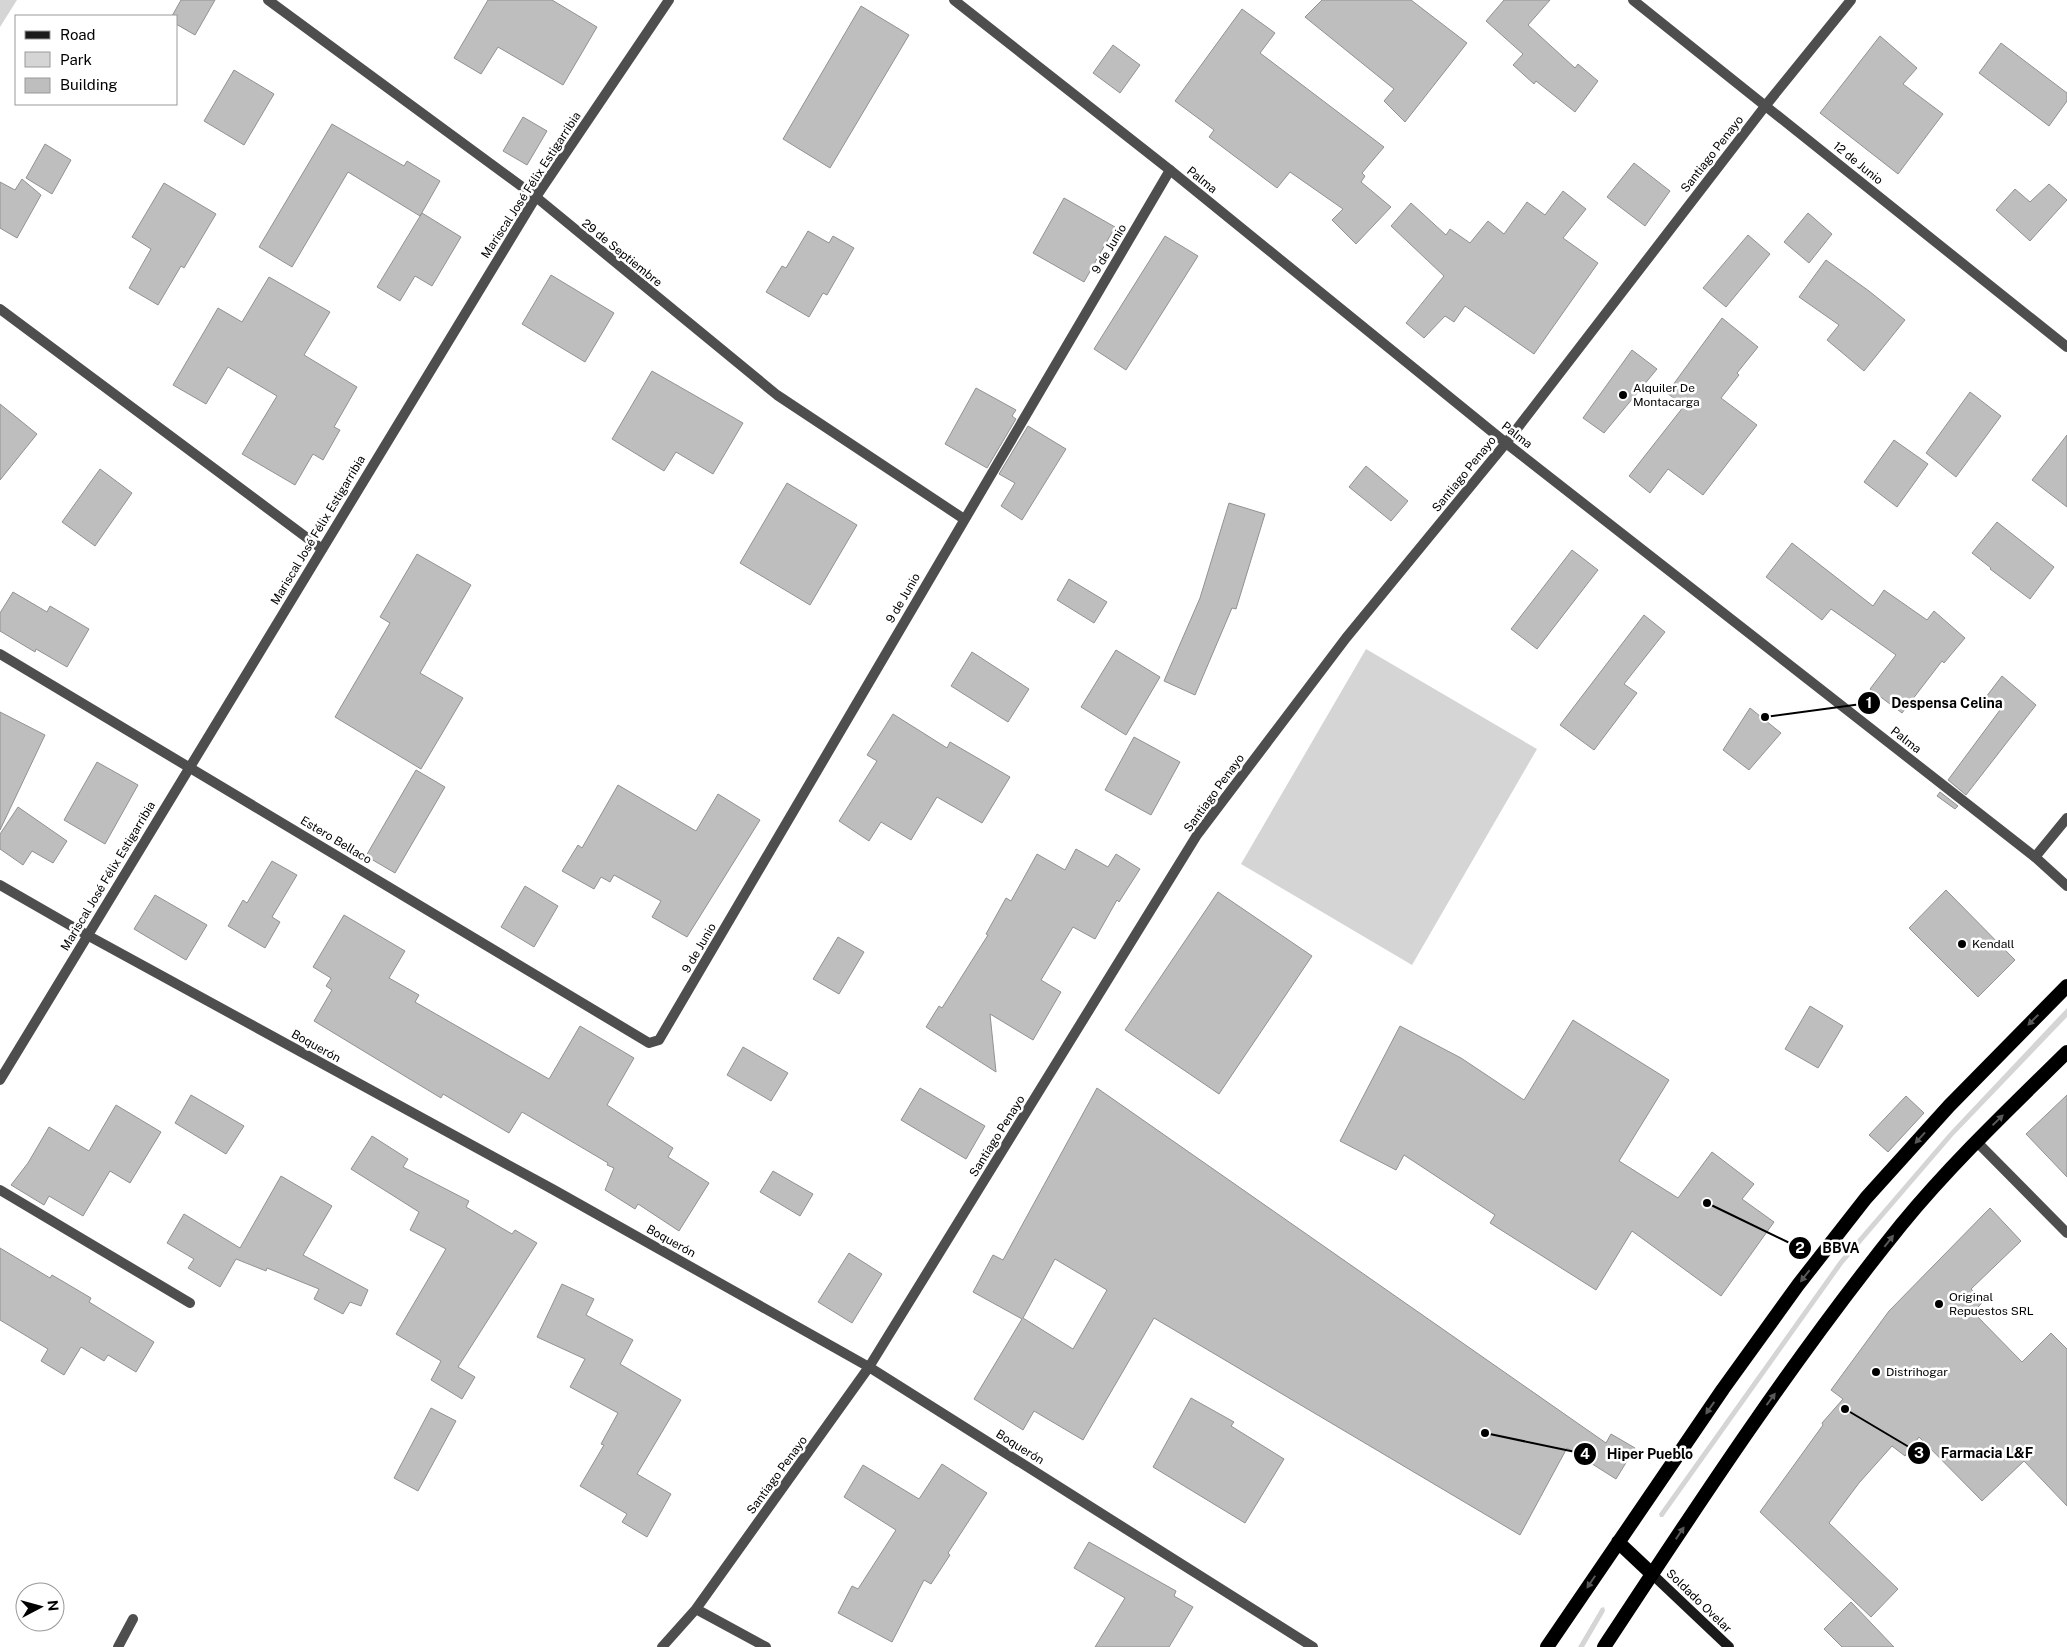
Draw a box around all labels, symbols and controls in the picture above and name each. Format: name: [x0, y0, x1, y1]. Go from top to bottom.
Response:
legend: [15, 15, 178, 105]
text: Road: [60, 26, 96, 43]
text: Park: [60, 51, 92, 68]
text: Building: [60, 76, 118, 93]
street label: Mariscal José Félix Estigarribia: [478, 109, 584, 261]
street label: Santiago Penayo: [1678, 113, 1746, 195]
street label: 12 de Junio: [1830, 139, 1886, 187]
street label: Palma: [1184, 164, 1220, 196]
street label: 29 de Septiembre: [579, 216, 665, 290]
street label: 9 de Junio: [1089, 221, 1129, 276]
place label: Alquiler De Montacarga: [1633, 381, 1700, 409]
marker: Alquiler De Montacarga: [1617, 389, 1629, 401]
street label: Palma: [1499, 419, 1535, 451]
street label: Santiago Penayo: [1429, 433, 1499, 515]
street label: Mariscal José Félix Estigarribia: [268, 453, 368, 607]
street label: 9 de Junio: [883, 570, 923, 626]
callout: Despensa Celina: [1857, 689, 2013, 718]
text: 1: [1866, 694, 1872, 711]
text: Despensa Celina: [1891, 695, 2003, 711]
street label: Palma: [1888, 724, 1924, 756]
street label: Santiago Penayo: [1181, 751, 1247, 835]
street label: Mariscal José Félix Estigarribia: [58, 799, 158, 953]
street label: Estero Bellaco: [298, 813, 374, 867]
street label: 9 de Junio: [679, 920, 719, 976]
place label: Kendall: [1972, 937, 2015, 951]
marker: Kendall: [1956, 938, 1968, 950]
one-way arrow: [2027, 1014, 2039, 1026]
street label: Boquerón: [289, 1027, 343, 1065]
street label: Santiago Penayo: [966, 1093, 1028, 1179]
one-way arrow: [1991, 1114, 2003, 1126]
one-way arrow: [1914, 1131, 1926, 1143]
street label: Boquerón: [644, 1222, 698, 1260]
callout: BBVA: [1787, 1234, 1870, 1263]
one-way arrow: [1884, 1235, 1895, 1248]
text: 2: [1795, 1239, 1805, 1256]
text: BBVA: [1822, 1240, 1860, 1256]
one-way arrow: [1800, 1269, 1810, 1283]
place label: Original Repuestos SRL: [1949, 1290, 2034, 1318]
marker: Original Repuestos SRL: [1933, 1298, 1945, 1310]
place label: Distrihogar: [1886, 1365, 1948, 1379]
marker: Distrihogar: [1870, 1366, 1882, 1378]
one-way arrow: [1766, 1393, 1777, 1406]
one-way arrow: [1705, 1401, 1715, 1415]
street label: Boquerón: [993, 1427, 1047, 1467]
street label: Santiago Penayo: [744, 1433, 810, 1517]
callout: Hiper Pueblo: [1572, 1439, 1703, 1468]
callout: Farmacia L&F: [1906, 1439, 2044, 1468]
text: 3: [1914, 1444, 1924, 1461]
text: 4: [1580, 1445, 1590, 1462]
text: Farmacia L&F: [1941, 1445, 2034, 1461]
text: Hiper Pueblo: [1607, 1446, 1693, 1462]
one-way arrow: [1675, 1526, 1684, 1540]
street label: Soldado Ovelar: [1663, 1566, 1735, 1636]
one-way arrow: [1586, 1576, 1595, 1589]
north arrow: [15, 1582, 65, 1632]
text: N: [44, 1599, 61, 1612]

